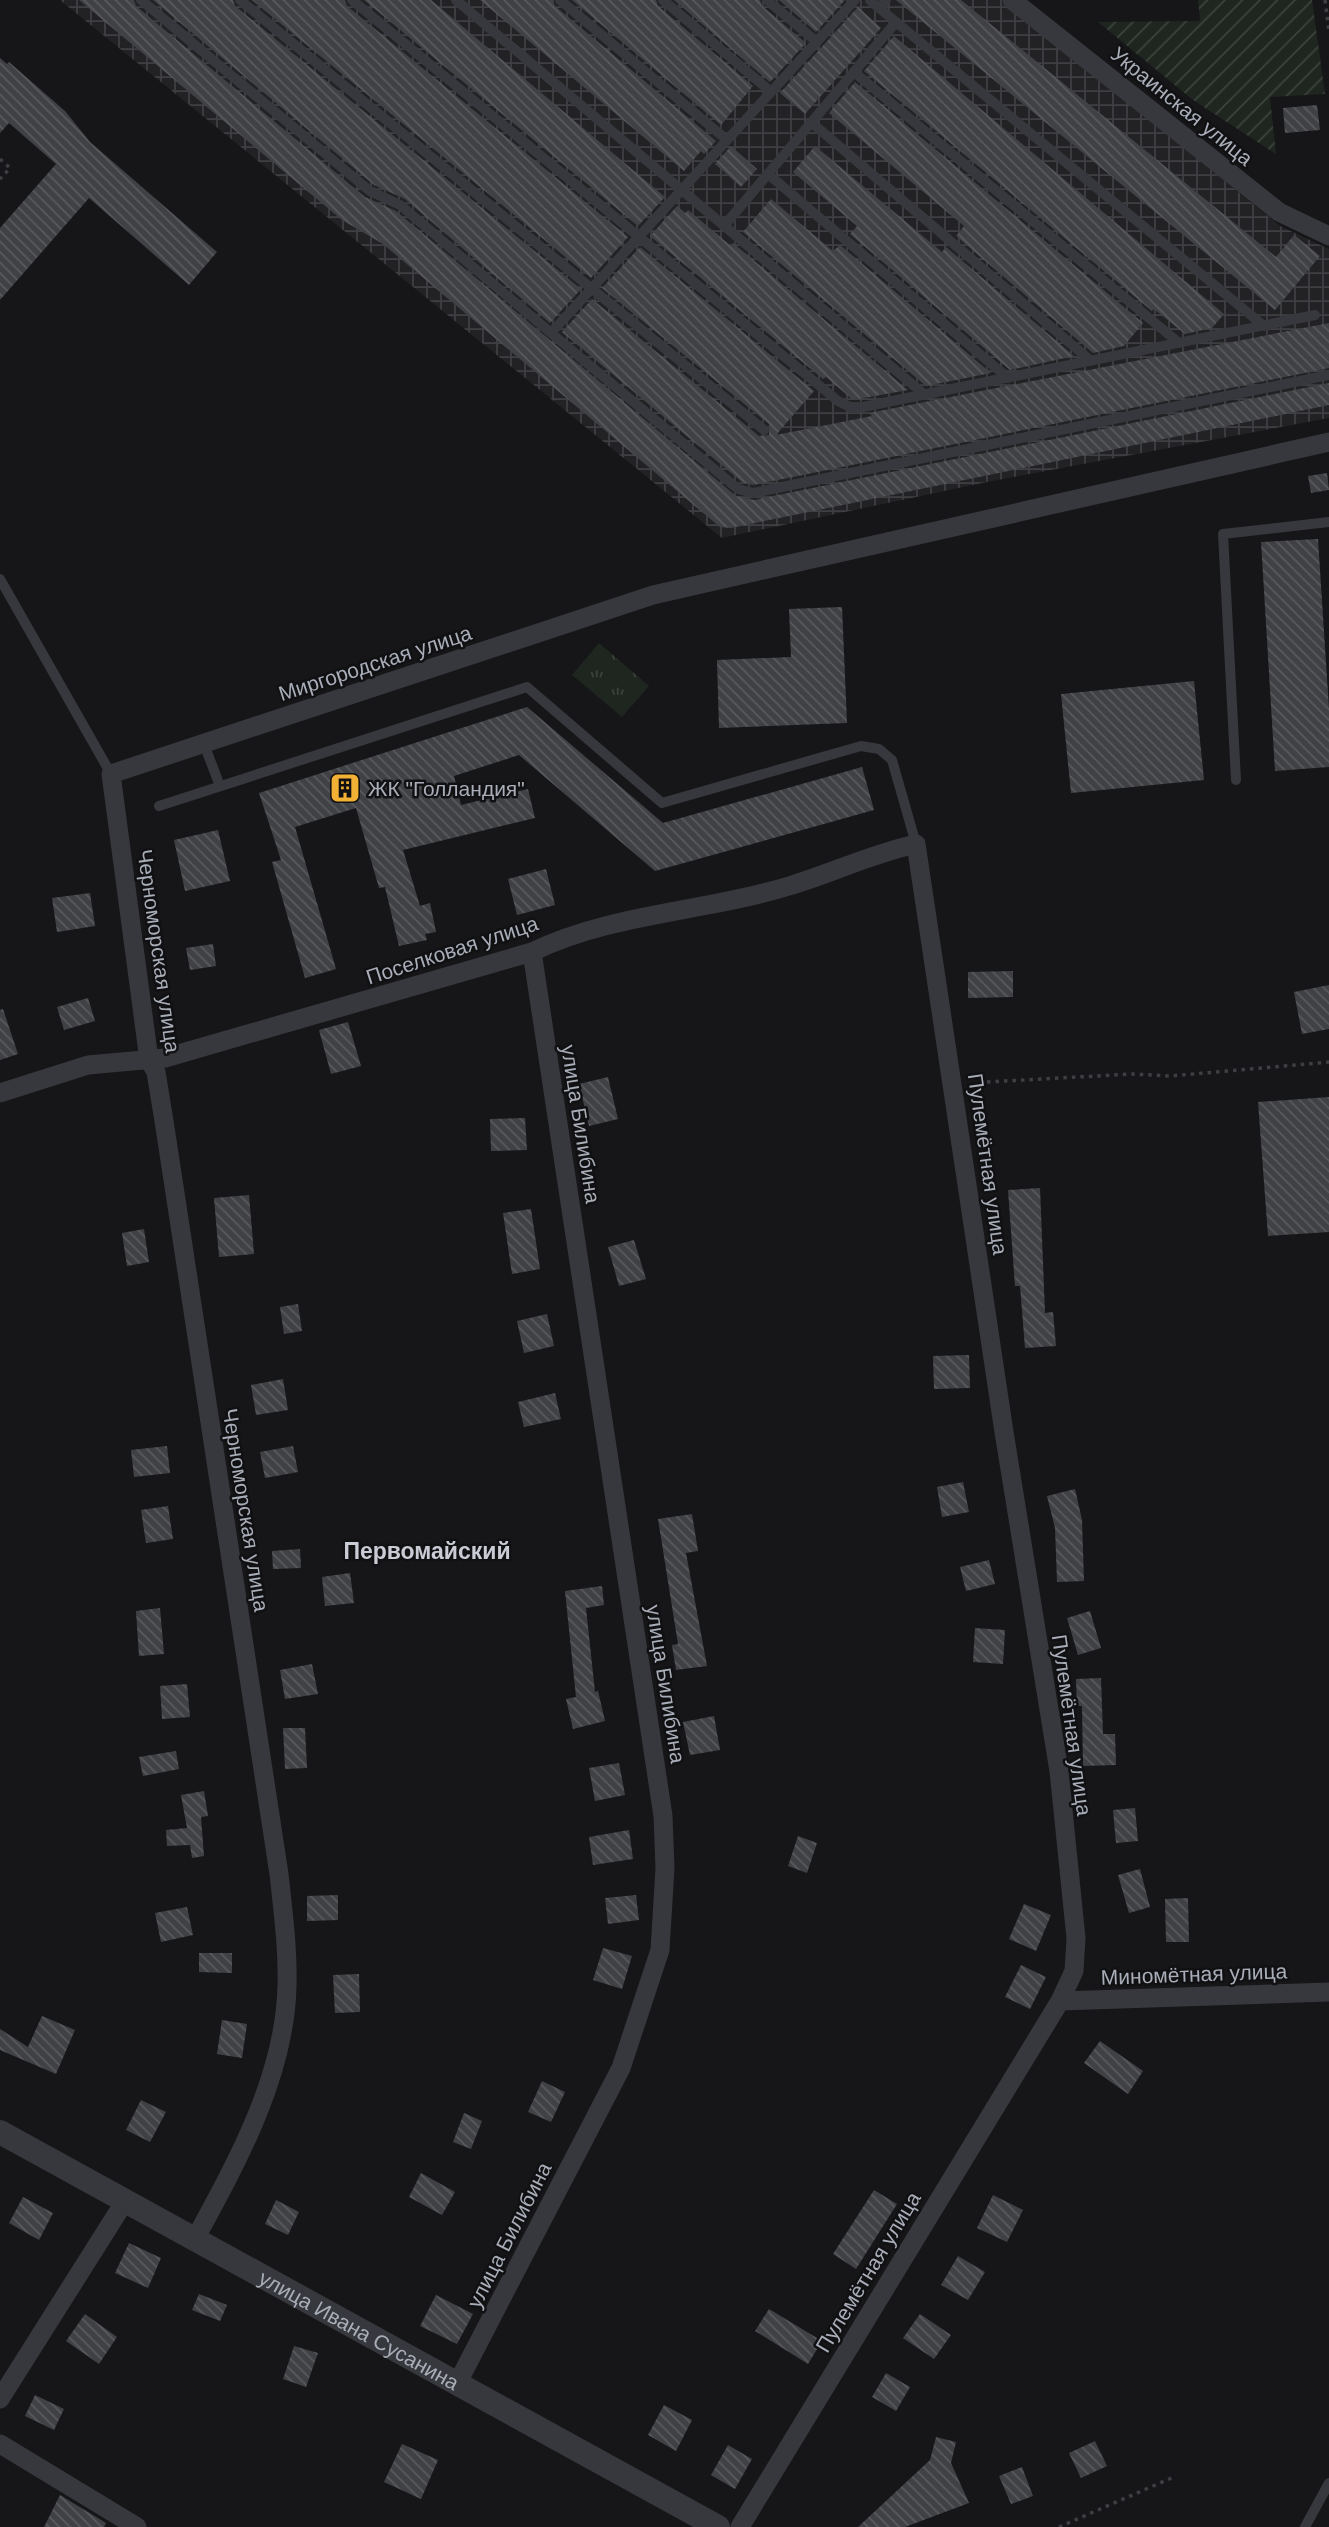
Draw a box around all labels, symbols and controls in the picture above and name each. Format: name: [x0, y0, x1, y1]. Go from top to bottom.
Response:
street label: Украинская улица: [1107, 42, 1257, 170]
street label: Миргородская улица: [276, 621, 475, 705]
building icon: ЖК "Голландия": [328, 771, 362, 805]
place label: ЖК "Голландия": [368, 777, 525, 800]
street label: Черноморская улица: [133, 848, 185, 1055]
street label: Поселковая улица: [363, 911, 541, 989]
street label: улица Билибина: [557, 1043, 605, 1205]
street label: Пулемётная улица: [964, 1072, 1012, 1257]
street label: Черноморская улица: [219, 1407, 273, 1613]
district label: Первомайский: [343, 1538, 511, 1564]
street label: улица Билибина: [642, 1603, 690, 1765]
street label: Пулемётная улица: [1048, 1633, 1096, 1818]
street label: Миномётная улица: [1100, 1959, 1288, 1989]
street label: улица Билибина: [462, 2158, 556, 2312]
street label: Пулемётная улица: [811, 2187, 925, 2356]
street label: улица Ивана Сусанина: [255, 2265, 463, 2394]

